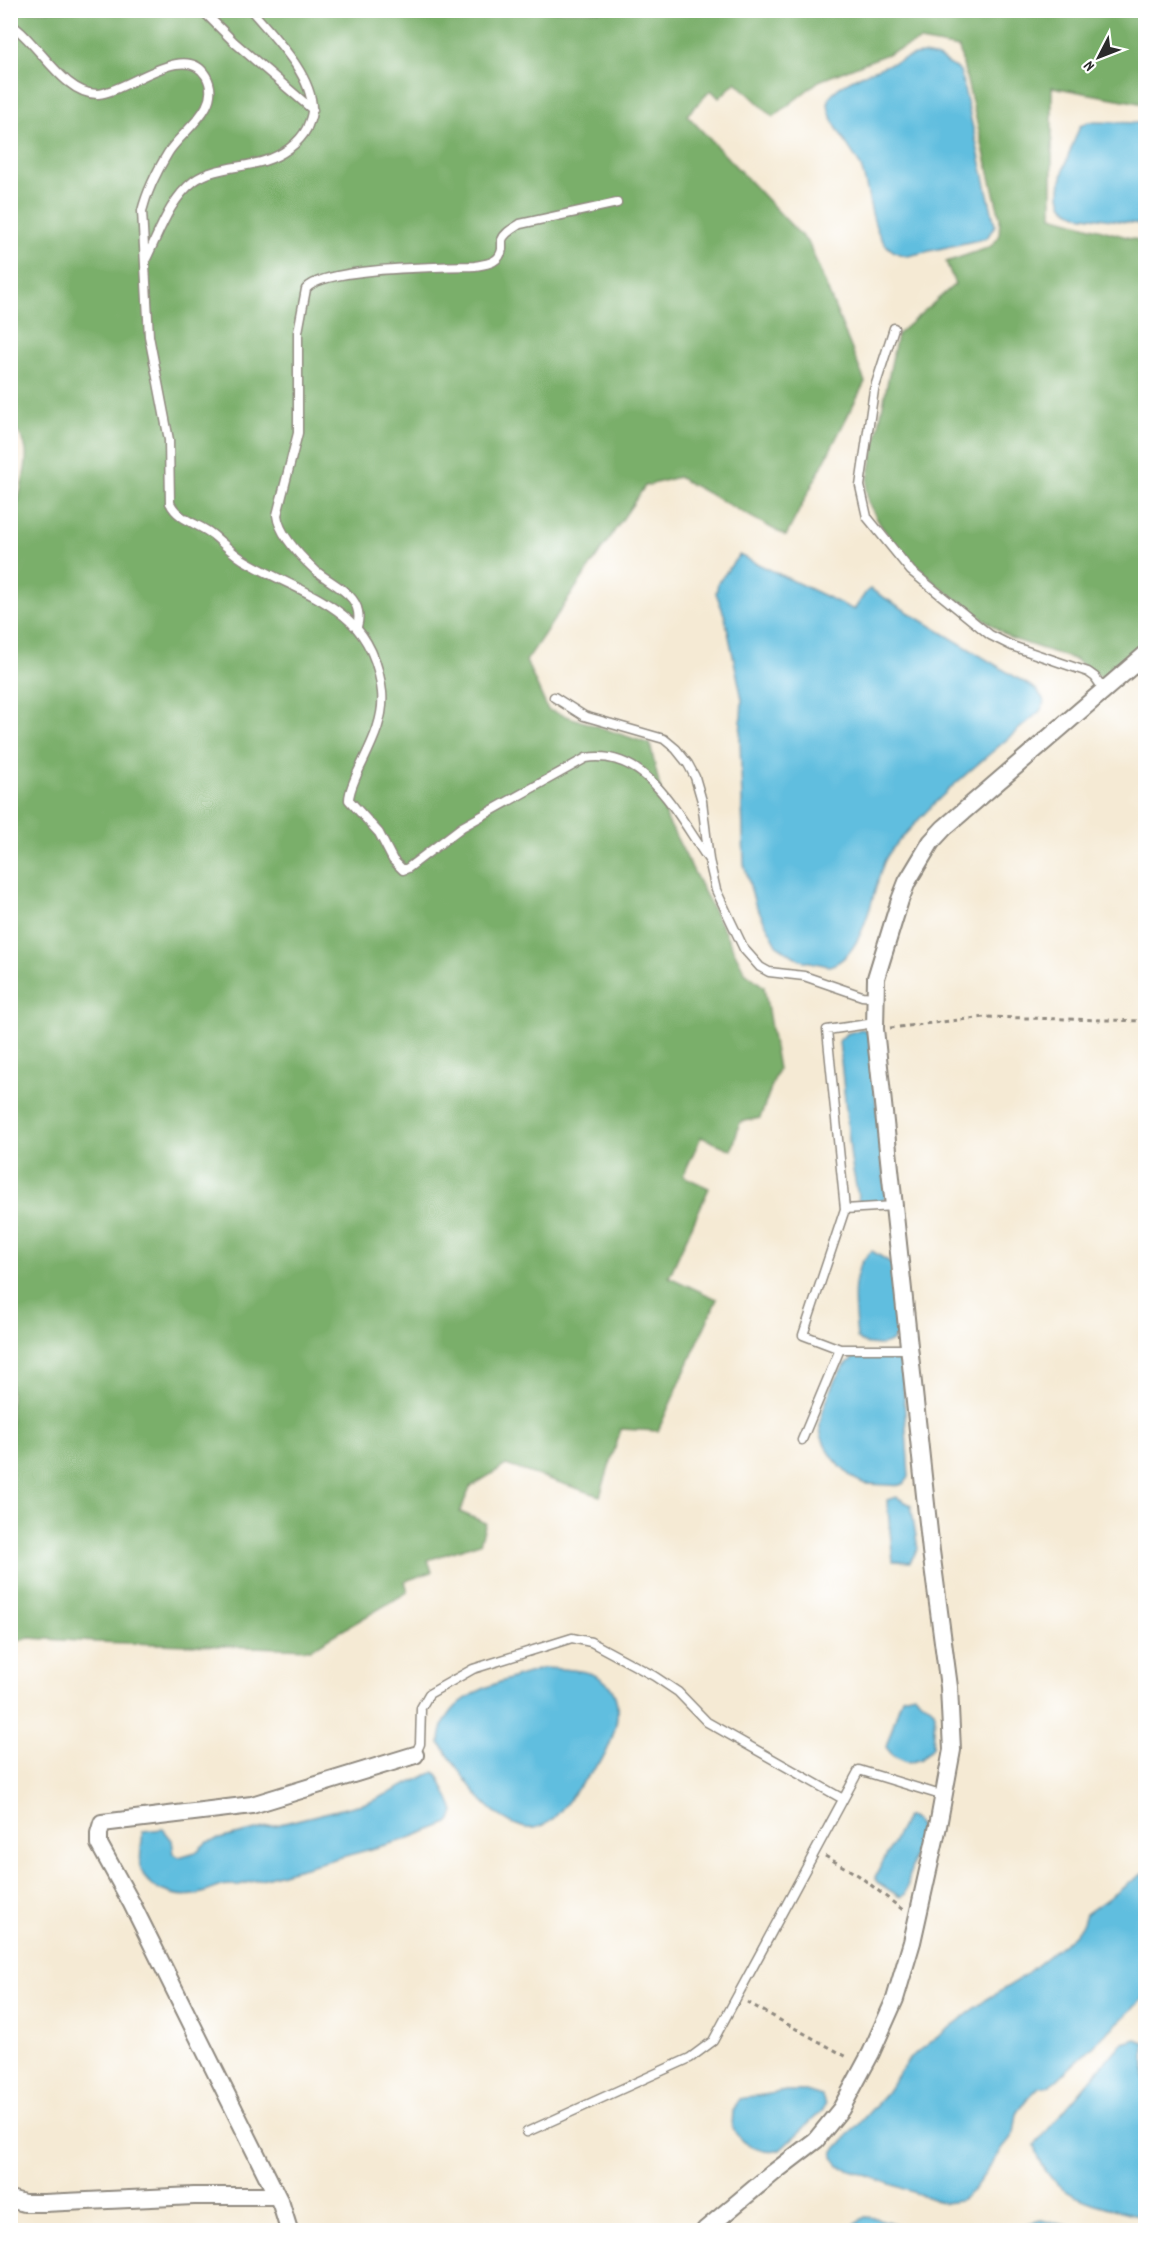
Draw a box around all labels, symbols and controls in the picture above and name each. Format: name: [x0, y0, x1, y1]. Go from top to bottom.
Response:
north arrow: [1069, 27, 1129, 87]
text: N: [1078, 55, 1101, 76]

